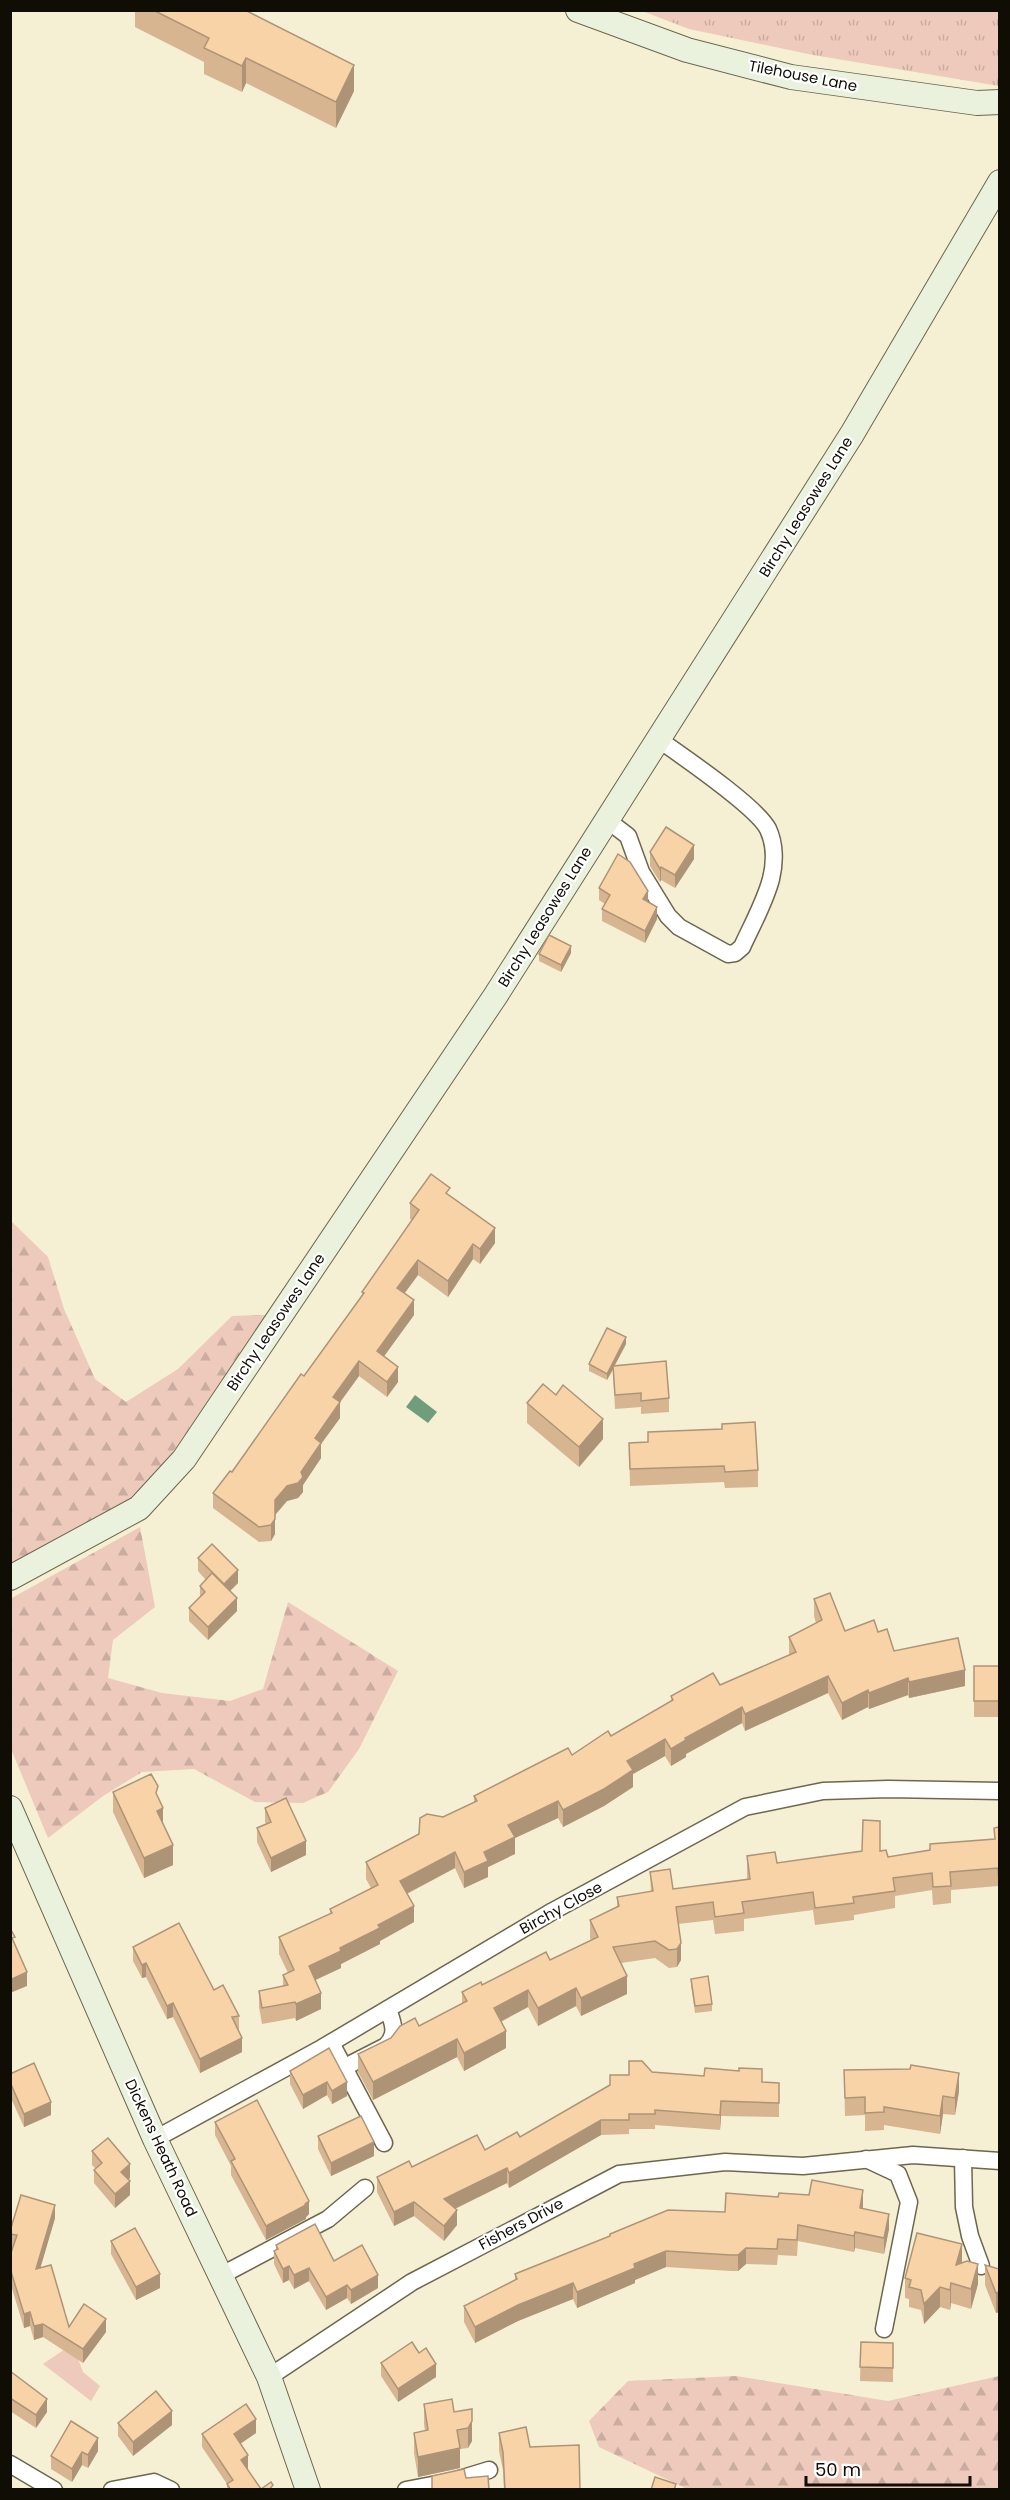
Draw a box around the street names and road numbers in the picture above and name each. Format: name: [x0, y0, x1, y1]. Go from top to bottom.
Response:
street label: Tilehouse Lane: [747, 55, 859, 96]
street label: Birchy Leasowes Lane: [754, 432, 857, 581]
street label: Birchy Leasowes Lane: [493, 842, 596, 991]
street label: Birchy Leasowes Lane: [222, 1249, 330, 1395]
street label: Birchy Close: [516, 1876, 606, 1939]
street label: Dickens Heath Road: [120, 2075, 203, 2220]
street label: Fishers Drive: [475, 2192, 567, 2255]

